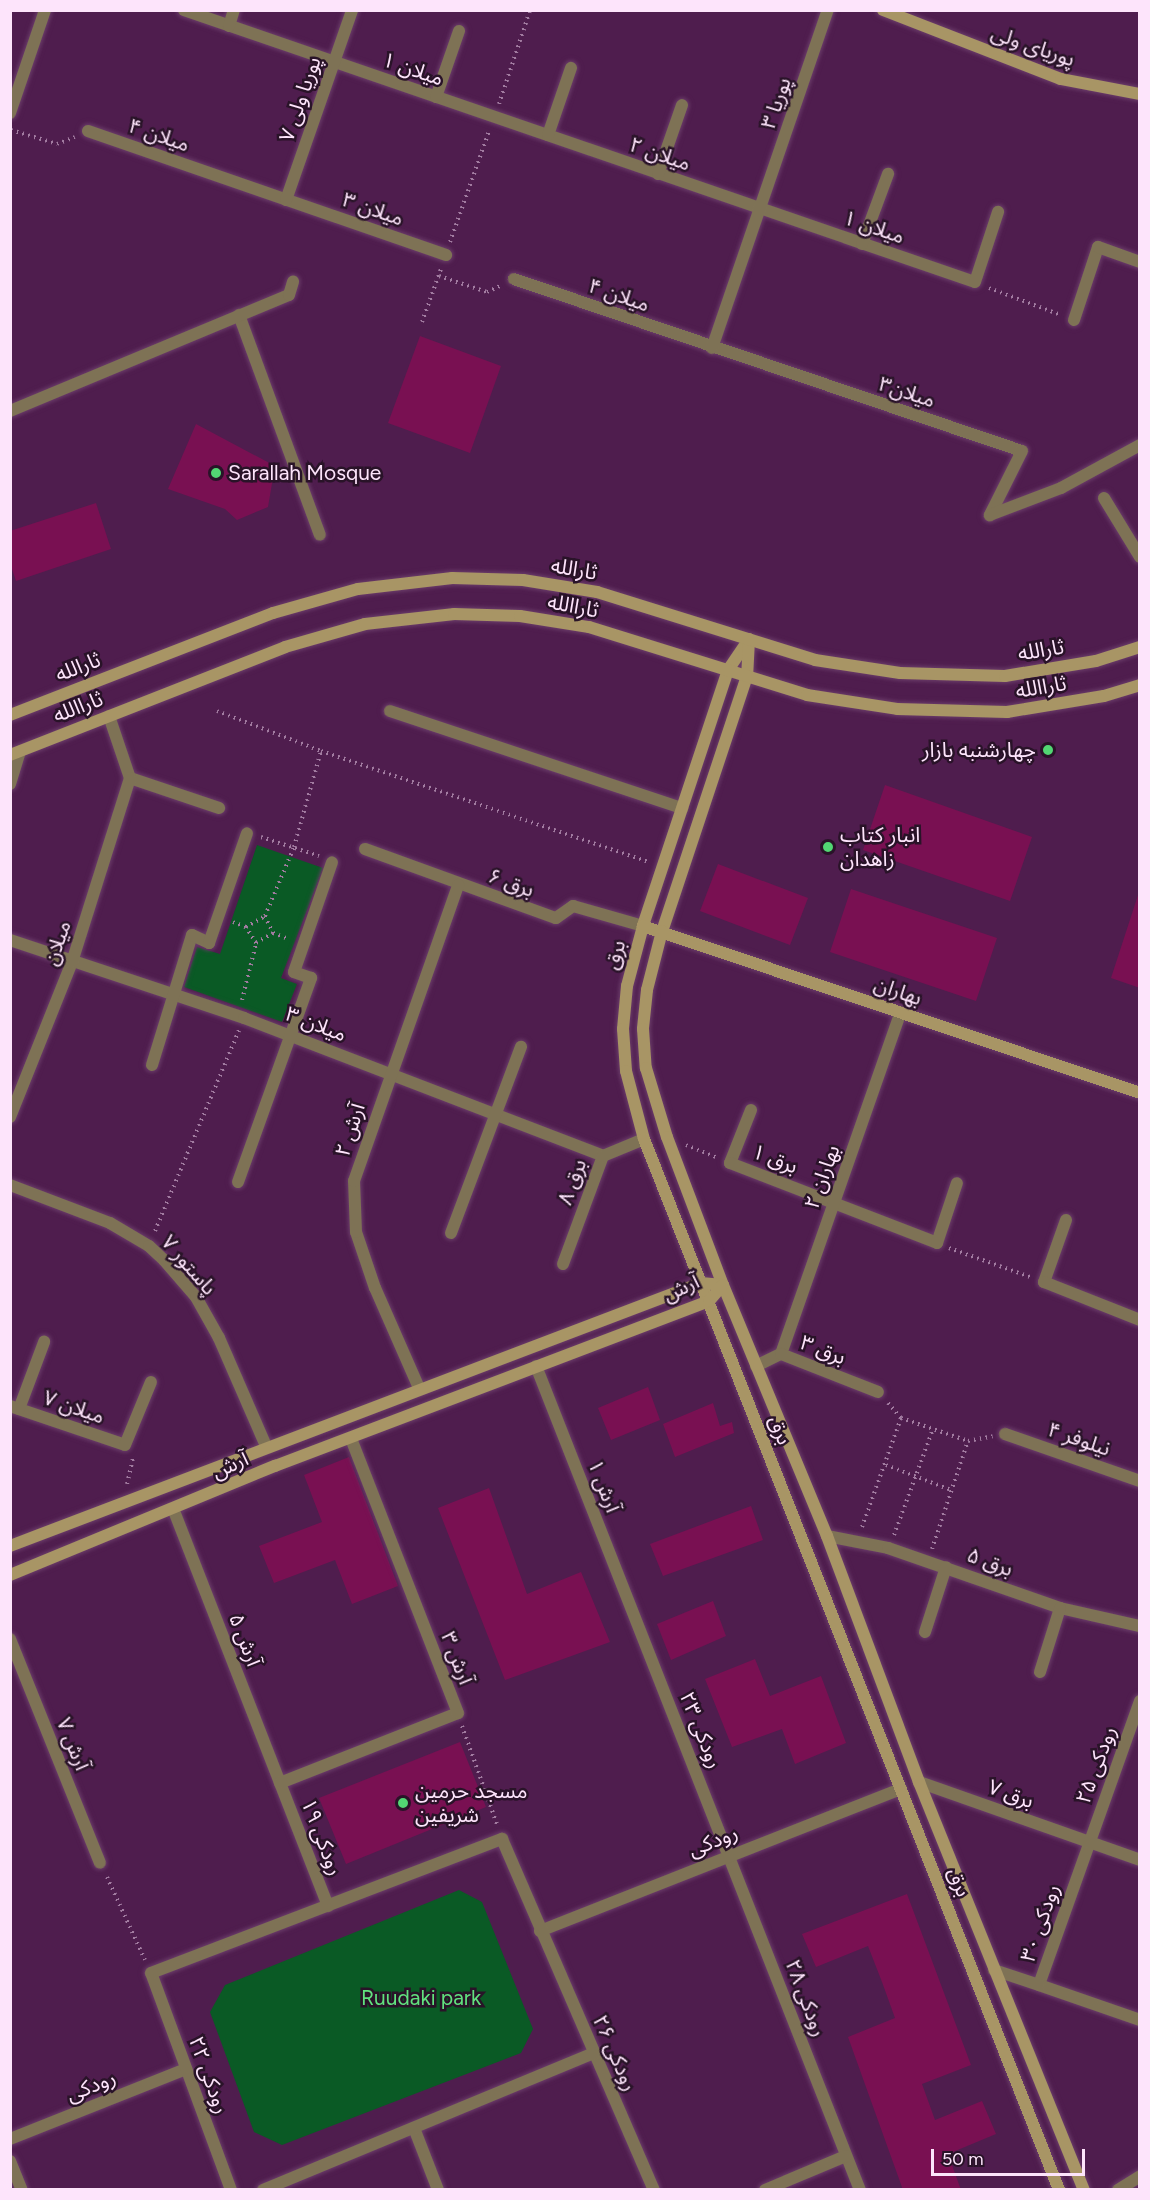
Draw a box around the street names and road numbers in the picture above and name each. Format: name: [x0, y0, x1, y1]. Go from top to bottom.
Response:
street label: پوریای ولی: [988, 20, 1078, 72]
street label: میلان ۱: [379, 47, 447, 91]
street label: پوریا ولی ۷: [274, 53, 326, 145]
street label: پوریا ۳: [755, 74, 797, 132]
street label: میلان ۴: [125, 113, 193, 157]
street label: میلان ۲: [626, 132, 694, 176]
street label: میلان ۳: [339, 187, 407, 231]
street label: میلان ۱: [840, 205, 908, 249]
street label: میلان ۴: [585, 273, 653, 317]
street label: میلان۳: [876, 371, 938, 413]
street label: ثارالله: [549, 553, 599, 585]
street label: ثاراالله: [545, 589, 601, 623]
street label: ثارالله: [1016, 634, 1066, 666]
street label: ثارالله: [52, 647, 104, 687]
street label: ثاراالله: [1014, 671, 1068, 703]
street label: ثاراالله: [49, 686, 107, 728]
street label: برق ۶: [485, 863, 537, 903]
street label: میلان: [38, 917, 76, 969]
street label: برق: [599, 937, 631, 973]
street label: بهاران: [871, 971, 925, 1011]
street label: میلان ۳: [282, 1001, 350, 1047]
street label: آرش ۲: [330, 1100, 370, 1160]
street label: برق ۱: [749, 1139, 801, 1179]
street label: بهاران ۲: [799, 1142, 845, 1212]
street label: برق ۸: [552, 1156, 592, 1208]
street label: پاستور ۷: [156, 1230, 222, 1300]
street label: آرش: [659, 1269, 703, 1307]
street label: برق ۳: [797, 1330, 849, 1370]
street label: میلان ۷: [40, 1385, 108, 1429]
street label: برق: [763, 1412, 797, 1448]
street label: نیلوفر ۴: [1044, 1417, 1114, 1461]
street label: آرش: [208, 1446, 252, 1484]
street label: آرش ۱: [582, 1456, 626, 1516]
street label: برق ۵: [964, 1542, 1016, 1582]
street label: آرش ۵: [223, 1610, 267, 1670]
street label: آرش ۳: [435, 1628, 479, 1688]
street label: رودکی ۲۳: [674, 1688, 728, 1772]
street label: آرش ۷: [51, 1714, 95, 1774]
street label: رودکی ۲۵: [1070, 1723, 1122, 1807]
street label: برق ۷: [985, 1774, 1037, 1814]
street label: رودکی ۱۹: [296, 1795, 348, 1879]
street label: رودکی: [685, 1820, 741, 1862]
street label: برق: [942, 1864, 976, 1900]
street label: رودکی ۳۰: [1015, 1881, 1065, 1965]
street label: رودکی ۲۸: [780, 1956, 832, 2040]
street label: رودکی ۲۶: [587, 2011, 643, 2095]
street label: رودکی ۲۲: [183, 2033, 235, 2117]
street label: رودکی: [63, 2065, 119, 2107]

